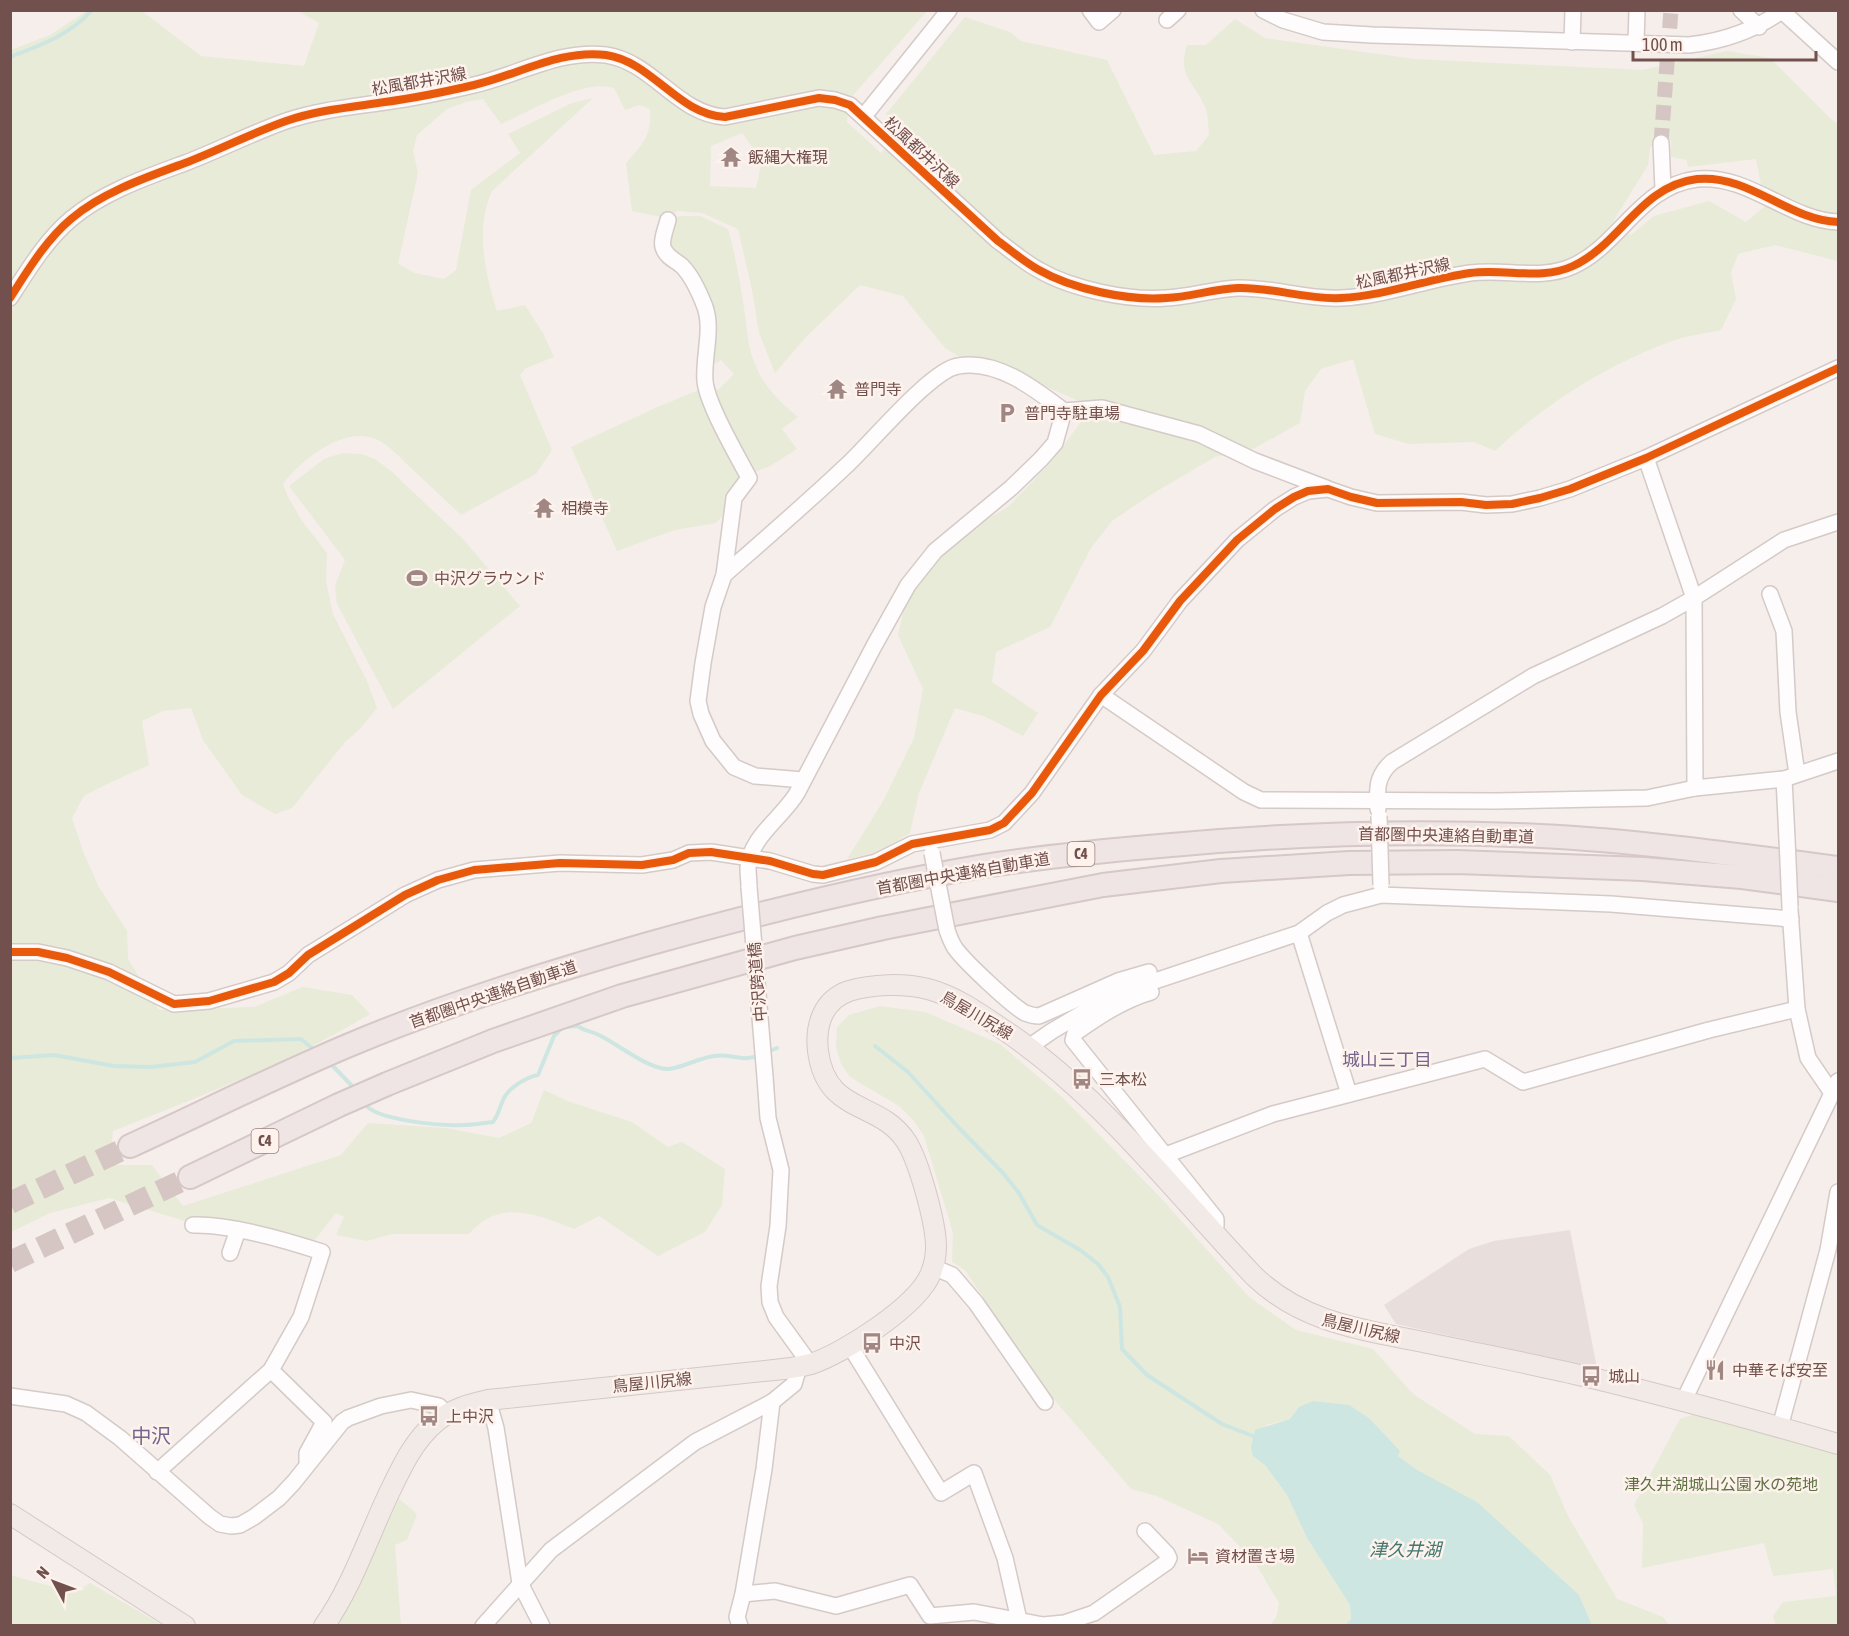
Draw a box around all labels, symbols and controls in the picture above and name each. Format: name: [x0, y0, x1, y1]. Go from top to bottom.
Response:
scale bar: [1633, 24, 1816, 62]
text: 100 m: [1642, 34, 1683, 55]
street label: 松風都井沢線: [370, 64, 468, 98]
street label: 松風都井沢線: [881, 113, 963, 191]
temple icon: 飯縄大権現: [719, 145, 743, 169]
place label: 飯縄大権現: [748, 148, 828, 166]
street label: 松風都井沢線: [1354, 254, 1452, 292]
temple icon: 普門寺: [825, 377, 849, 401]
place label: 普門寺: [854, 380, 902, 398]
parking icon: 普門寺駐車場: [995, 401, 1019, 425]
place label: 普門寺駐車場: [1024, 404, 1120, 422]
temple icon: 相模寺: [532, 496, 556, 520]
place label: 相模寺: [561, 499, 609, 517]
sports icon: 中沢グラウンド: [405, 566, 429, 590]
place label: 中沢グラウンド: [434, 569, 546, 587]
street label: 首都圏中央連絡自動車道: [1358, 824, 1534, 846]
road number: C4: [1068, 842, 1094, 866]
street label: 首都圏中央連絡自動車道: [875, 849, 1051, 897]
street label: 中沢跨道橋: [745, 941, 769, 1023]
street label: 首都圏中央連絡自動車道: [407, 957, 579, 1031]
street label: 鳥屋川尻線: [938, 987, 1016, 1043]
district label: 城山三丁目: [1342, 1049, 1432, 1070]
bus stop icon: 三本松: [1070, 1067, 1094, 1091]
place label: 三本松: [1099, 1070, 1147, 1088]
road number: C4: [252, 1129, 278, 1153]
street label: 鳥屋川尻線: [1320, 1310, 1402, 1346]
bus stop icon: 中沢: [860, 1331, 884, 1355]
place label: 中沢: [889, 1334, 921, 1352]
restaurant icon: 中華そば安至: [1703, 1358, 1727, 1382]
place label: 中華そば安至: [1732, 1361, 1828, 1379]
bus stop icon: 城山: [1579, 1364, 1603, 1388]
place label: 城山: [1608, 1367, 1640, 1385]
street label: 鳥屋川尻線: [611, 1369, 693, 1395]
bus stop icon: 上中沢: [417, 1404, 441, 1428]
place label: 上中沢: [446, 1407, 494, 1425]
district label: 中沢: [131, 1424, 171, 1447]
park label: 津久井湖城山公園 水の苑地: [1624, 1475, 1818, 1493]
water label: 津久井湖: [1369, 1539, 1444, 1560]
hotel icon: 資材置き場: [1186, 1544, 1210, 1568]
place label: 資材置き場: [1215, 1547, 1295, 1565]
north arrow: [24, 1552, 84, 1612]
text: N: [33, 1563, 53, 1582]

